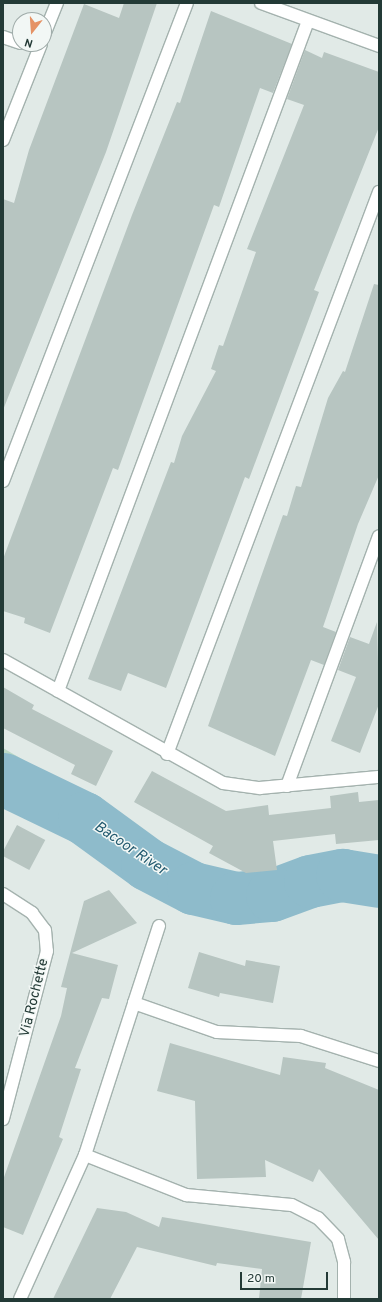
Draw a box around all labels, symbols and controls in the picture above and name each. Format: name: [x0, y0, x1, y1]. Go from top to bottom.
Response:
north arrow: [12, 12, 52, 52]
text: N: [23, 35, 35, 50]
water label: Bacoor River: [90, 818, 170, 880]
street label: Via Rochette: [17, 957, 53, 1039]
scale bar: [242, 1264, 330, 1290]
text: 20 m: [247, 1271, 275, 1287]

